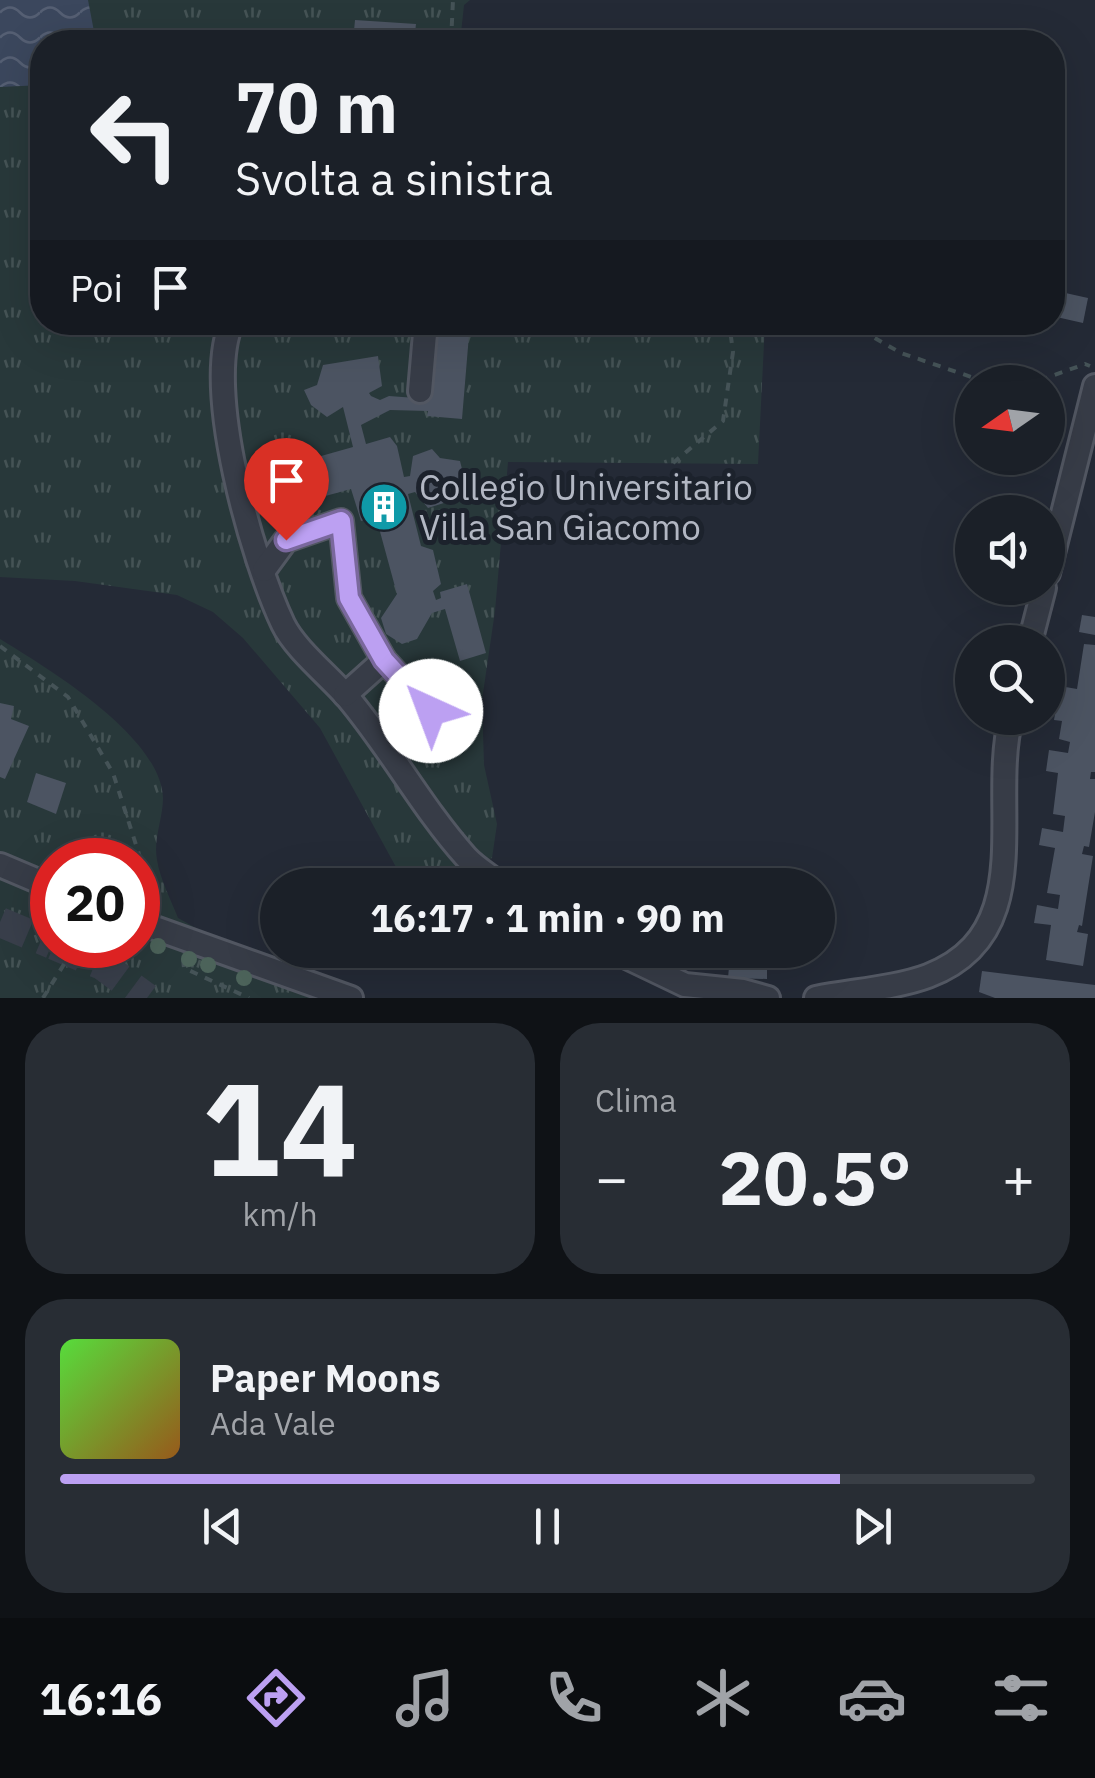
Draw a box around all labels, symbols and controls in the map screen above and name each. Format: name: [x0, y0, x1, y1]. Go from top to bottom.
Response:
text: 70 m: [235, 61, 398, 152]
icon: left: [70, 70, 200, 200]
text: Svolta a sinistra: [235, 149, 553, 207]
icon: arrive: [143, 260, 198, 315]
text: Poi: [70, 263, 123, 312]
north arrow: [955, 365, 1065, 475]
map controls: [955, 365, 1065, 735]
pin: [244, 438, 329, 541]
icon: arrive: [259, 453, 314, 508]
place label: Collegio Universitario Villa San Giacomo: [419, 464, 753, 550]
building icon: Collegio Universitario Villa San Giacomo: [358, 481, 410, 533]
button: sound: [955, 495, 1065, 605]
button: search: [955, 625, 1065, 735]
position arrow: [379, 659, 483, 763]
speed limit sign: 20: [30, 838, 160, 968]
text: 16:17 · 1 min · 90 m: [370, 893, 725, 942]
text: 14: [202, 1043, 358, 1212]
text: Clima: [595, 1079, 677, 1121]
text: 20.5°: [718, 1128, 912, 1226]
text: −: [595, 1142, 628, 1213]
text: +: [1002, 1142, 1035, 1213]
text: km/h: [242, 1193, 318, 1235]
text: Paper Moons: [210, 1353, 441, 1402]
text: Ada Vale: [210, 1402, 336, 1444]
icon: previous: [195, 1499, 250, 1554]
icon: pause: [520, 1499, 575, 1554]
icon: next: [845, 1499, 900, 1554]
icon: directions: [241, 1663, 311, 1733]
icon: music: [390, 1663, 460, 1733]
icon: phone: [539, 1663, 609, 1733]
icon: climate: [688, 1663, 758, 1733]
icon: car: [837, 1663, 907, 1733]
icon: filters: [986, 1663, 1056, 1733]
text: 16:16: [39, 1669, 162, 1727]

